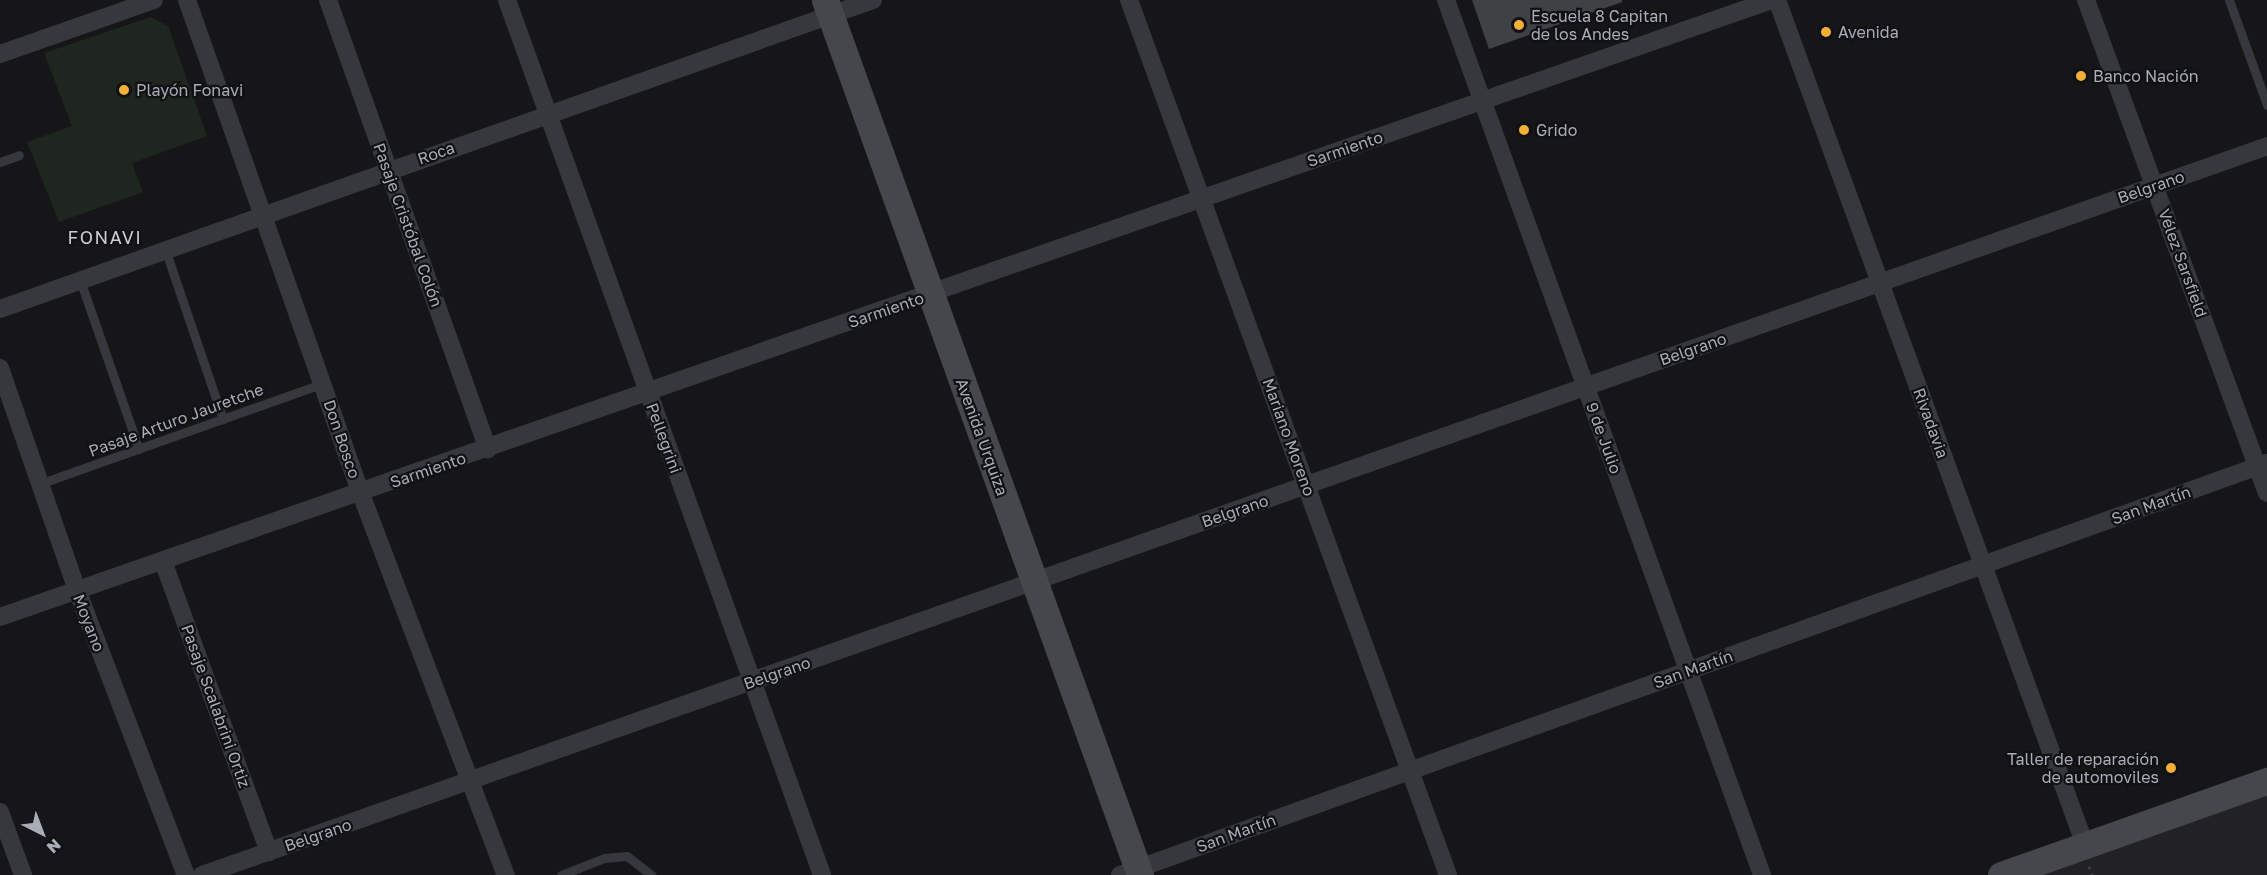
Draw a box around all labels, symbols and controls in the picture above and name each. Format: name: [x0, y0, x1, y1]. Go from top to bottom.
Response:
place label: Escuela 8 Capitan de los Andes: [1531, 6, 1668, 44]
marker: Escuela 8 Capitan de los Andes: [1512, 18, 1526, 32]
place label: Avenida: [1838, 22, 1899, 42]
marker: Avenida: [1819, 25, 1833, 39]
place label: Banco Nación: [2093, 66, 2199, 86]
marker: Banco Nación: [2074, 69, 2088, 83]
place label: Playón Fonavi: [136, 80, 243, 100]
marker: Playón Fonavi: [117, 83, 131, 97]
place label: Grido: [1536, 120, 1577, 140]
marker: Grido: [1517, 123, 1531, 137]
street label: Sarmiento: [1305, 127, 1385, 171]
street label: Roca: [415, 138, 457, 168]
street label: Pasaje Cristóbal Colón: [369, 140, 447, 310]
street label: Belgrano: [2115, 167, 2187, 207]
street label: Vélez Sarsfield: [2155, 206, 2211, 320]
district label: FONAVI: [68, 226, 142, 248]
street label: Sarmiento: [846, 288, 926, 332]
street label: Belgrano: [1657, 329, 1729, 369]
street label: Mariano Moreno: [1259, 375, 1319, 499]
street label: Avenida Urquiza: [952, 376, 1012, 498]
street label: Pasaje Arturo Jauretche: [86, 379, 266, 461]
street label: Rivadavia: [1909, 385, 1953, 461]
street label: Don Bosco: [320, 397, 364, 481]
street label: Pellegrini: [642, 400, 686, 476]
street label: 9 de Julio: [1582, 400, 1626, 476]
street label: Sarmiento: [388, 448, 468, 492]
street label: San Martín: [2109, 482, 2193, 528]
street label: Belgrano: [1199, 491, 1271, 531]
street label: Moyano: [69, 592, 109, 654]
street label: Pasaje Scalabrini Ortiz: [178, 622, 254, 790]
street label: San Martín: [1651, 646, 1735, 692]
street label: Belgrano: [741, 653, 813, 693]
place label: Taller de reparación de automoviles: [2007, 749, 2159, 787]
marker: Taller de reparación de automoviles: [2164, 761, 2178, 775]
north arrow: [12, 803, 72, 863]
street label: San Martín: [1194, 810, 1278, 856]
street label: Belgrano: [282, 815, 354, 855]
text: N: [43, 835, 65, 858]

